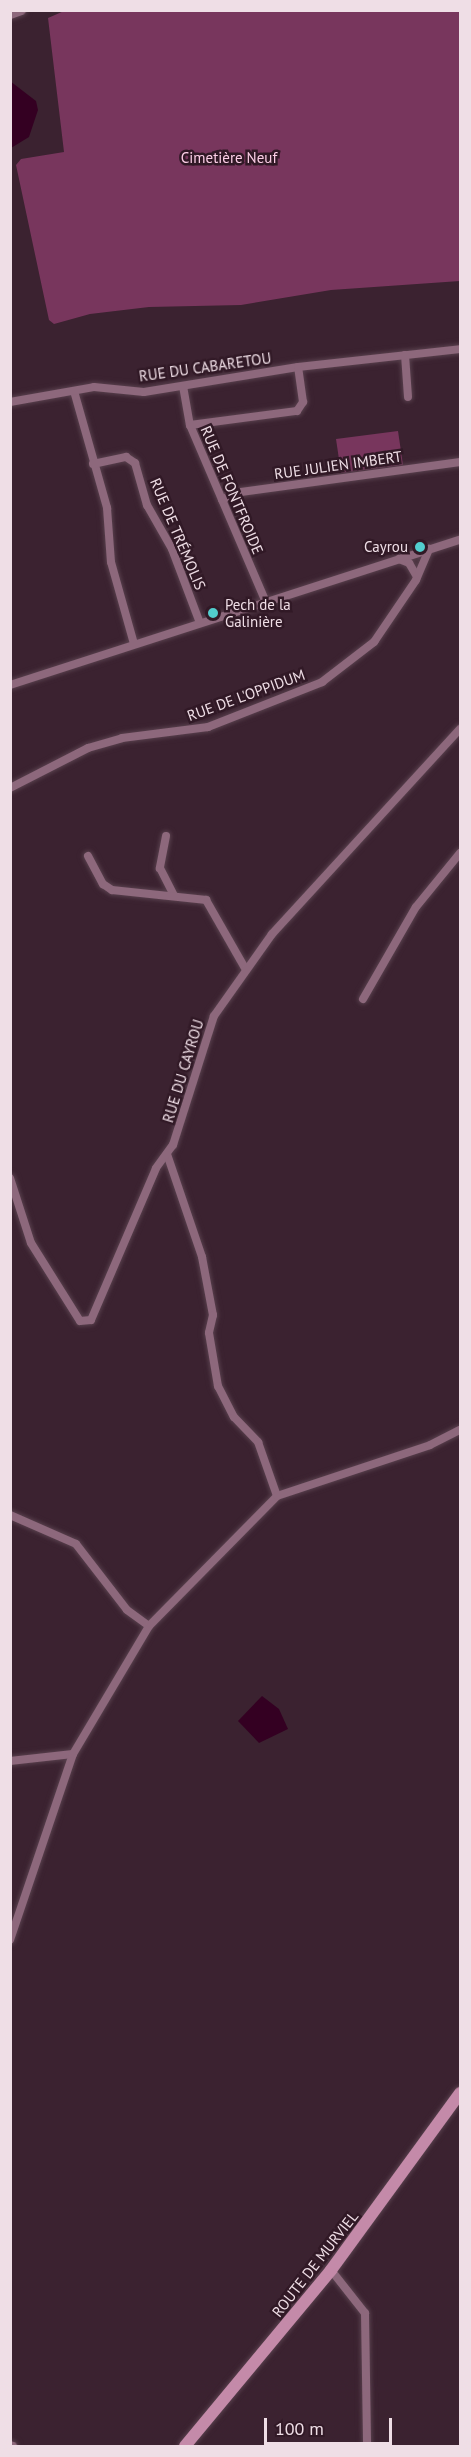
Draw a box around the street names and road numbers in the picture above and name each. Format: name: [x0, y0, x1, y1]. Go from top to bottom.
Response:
street label: RUE DU CABARETOU: [138, 349, 272, 385]
street label: RUE DE FONTFROIDE: [197, 423, 267, 557]
street label: RUE JULIEN IMBERT: [273, 447, 403, 483]
street label: RUE DE TRÉMOLIS: [146, 475, 210, 593]
street label: RUE DE L'OPPIDUM: [185, 665, 307, 725]
street label: RUE DU CAYROU: [159, 1017, 207, 1125]
street label: ROUTE DE MURVIEL: [268, 2208, 362, 2320]

